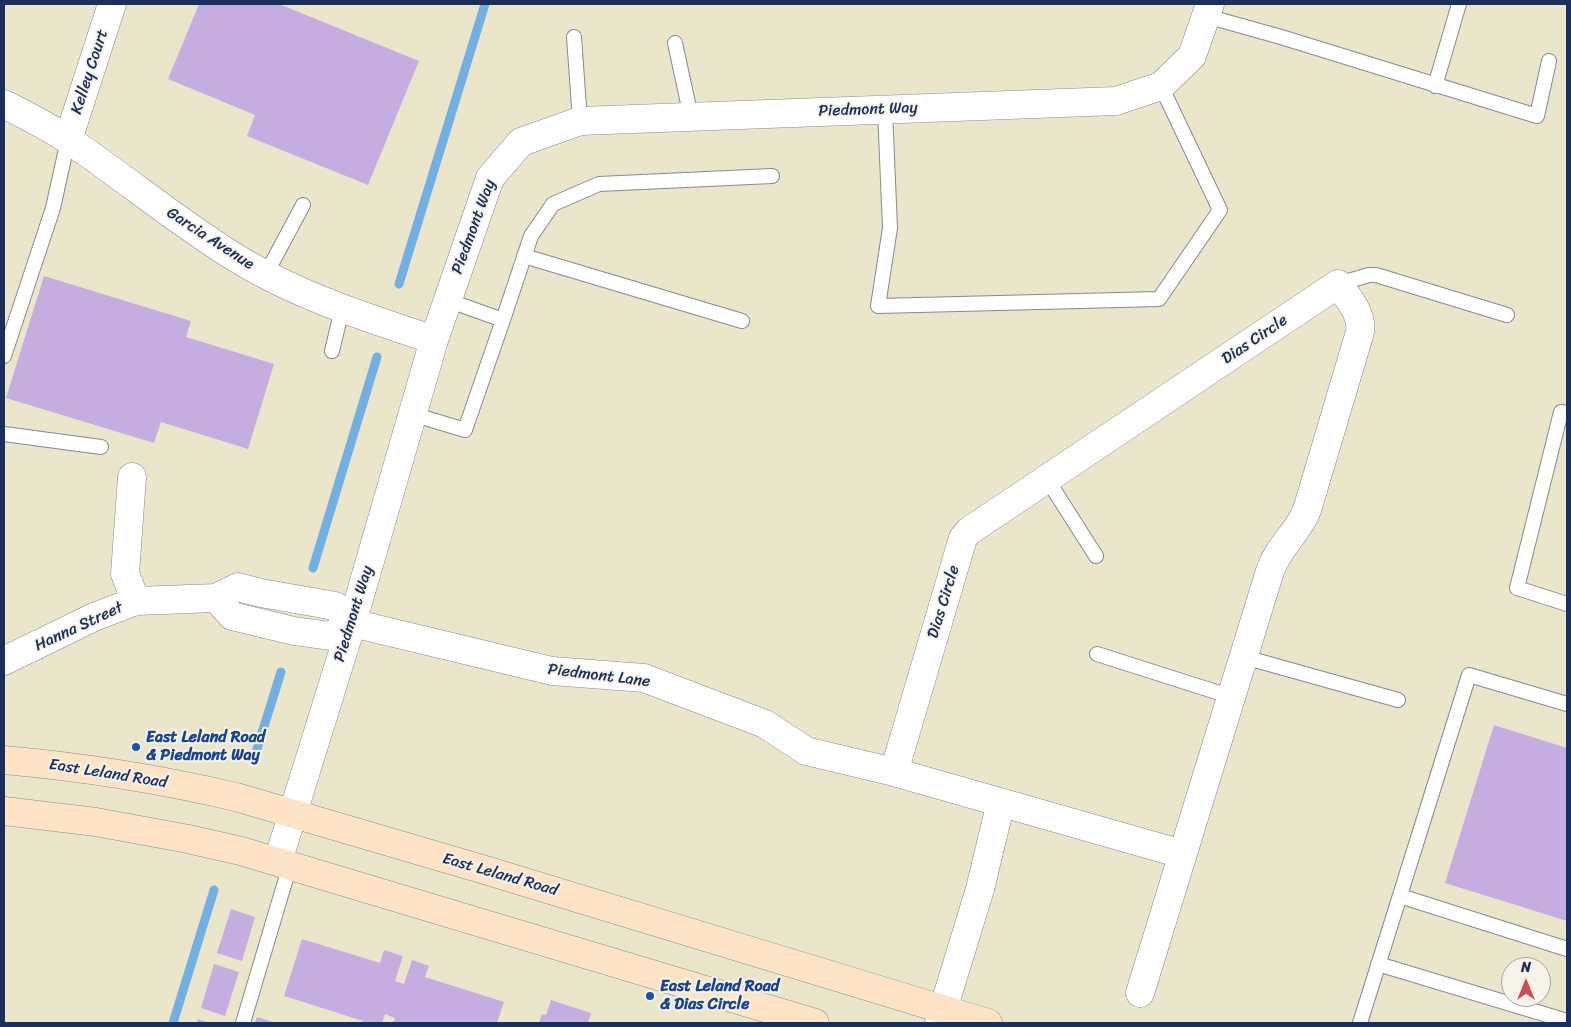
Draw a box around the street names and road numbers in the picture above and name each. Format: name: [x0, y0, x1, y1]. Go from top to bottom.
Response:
street label: Kelley Court: [67, 27, 113, 117]
street label: Piedmont Way: [818, 99, 918, 121]
street label: Piedmont Way: [448, 177, 500, 277]
street label: Garcia Avenue: [163, 204, 257, 274]
street label: Dias Circle: [1218, 311, 1292, 369]
street label: Dias Circle: [924, 563, 964, 641]
street label: Piedmont Way: [330, 564, 378, 664]
street label: Hanna Street: [32, 598, 126, 656]
street label: Piedmont Lane: [547, 660, 651, 692]
street label: East Leland Road: [48, 755, 168, 793]
street label: East Leland Road: [440, 849, 560, 901]

